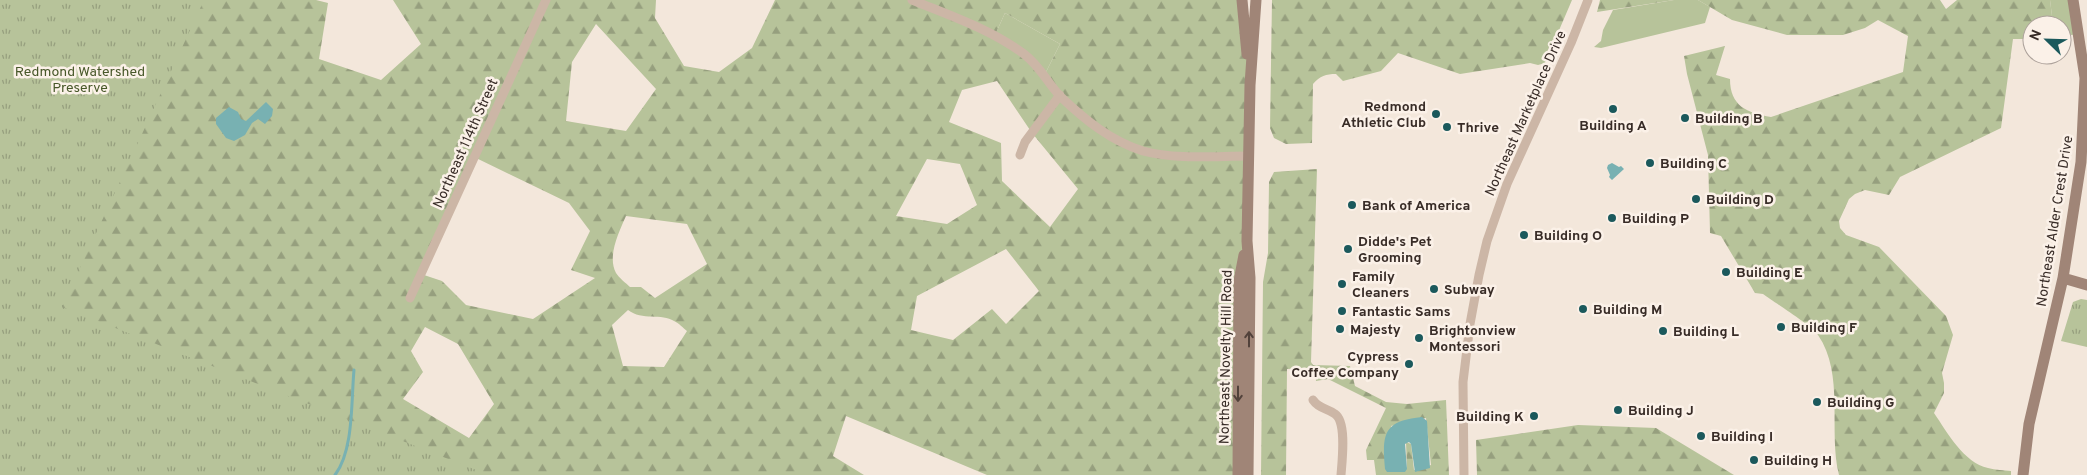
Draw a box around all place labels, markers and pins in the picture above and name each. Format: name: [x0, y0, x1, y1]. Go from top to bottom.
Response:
place label: Redmond Athletic Club: [1341, 99, 1426, 132]
marker: Building A: [1607, 103, 1619, 115]
marker: Redmond Athletic Club: [1430, 108, 1442, 120]
place label: Building B: [1695, 111, 1763, 128]
marker: Building B: [1679, 112, 1691, 124]
place label: Building A: [1579, 118, 1647, 135]
place label: Thrive: [1457, 120, 1499, 137]
marker: Thrive: [1441, 121, 1453, 133]
place label: Building C: [1660, 156, 1727, 173]
marker: Building C: [1644, 157, 1656, 169]
place label: Building D: [1706, 192, 1774, 209]
marker: Building D: [1690, 193, 1702, 205]
place label: Bank of America: [1362, 198, 1470, 215]
marker: Bank of America: [1346, 199, 1358, 211]
place label: Building P: [1622, 211, 1689, 228]
marker: Building P: [1606, 212, 1618, 224]
place label: Building O: [1534, 228, 1602, 245]
marker: Building O: [1518, 229, 1530, 241]
place label: Didde's Pet Grooming: [1358, 234, 1432, 267]
marker: Didde's Pet Grooming: [1342, 243, 1354, 255]
place label: Building E: [1736, 265, 1803, 282]
marker: Building E: [1720, 266, 1732, 278]
place label: Family Cleaners: [1352, 269, 1410, 302]
marker: Family Cleaners: [1336, 278, 1348, 290]
place label: Subway: [1444, 282, 1495, 299]
marker: Subway: [1428, 283, 1440, 295]
place label: Building M: [1593, 302, 1662, 319]
marker: Building M: [1577, 303, 1589, 315]
place label: Fantastic Sams: [1352, 304, 1451, 321]
marker: Fantastic Sams: [1336, 305, 1348, 317]
place label: Building F: [1791, 320, 1857, 337]
marker: Building F: [1775, 321, 1787, 333]
place label: Majesty: [1350, 322, 1401, 339]
marker: Majesty: [1334, 323, 1346, 335]
place label: Brightonview Montessori: [1429, 323, 1516, 356]
place label: Building L: [1673, 324, 1739, 341]
marker: Building L: [1657, 325, 1669, 337]
marker: Brightonview Montessori: [1413, 332, 1425, 344]
place label: Cypress Coffee Company: [1291, 349, 1399, 382]
marker: Cypress Coffee Company: [1403, 358, 1415, 370]
place label: Building G: [1827, 395, 1895, 412]
marker: Building G: [1811, 396, 1823, 408]
place label: Building J: [1628, 403, 1694, 420]
marker: Building J: [1612, 404, 1624, 416]
place label: Building K: [1456, 409, 1524, 426]
marker: Building K: [1528, 410, 1540, 422]
place label: Building I: [1711, 429, 1773, 446]
marker: Building I: [1695, 430, 1707, 442]
place label: Building H: [1764, 453, 1832, 470]
marker: Building H: [1748, 454, 1760, 466]

